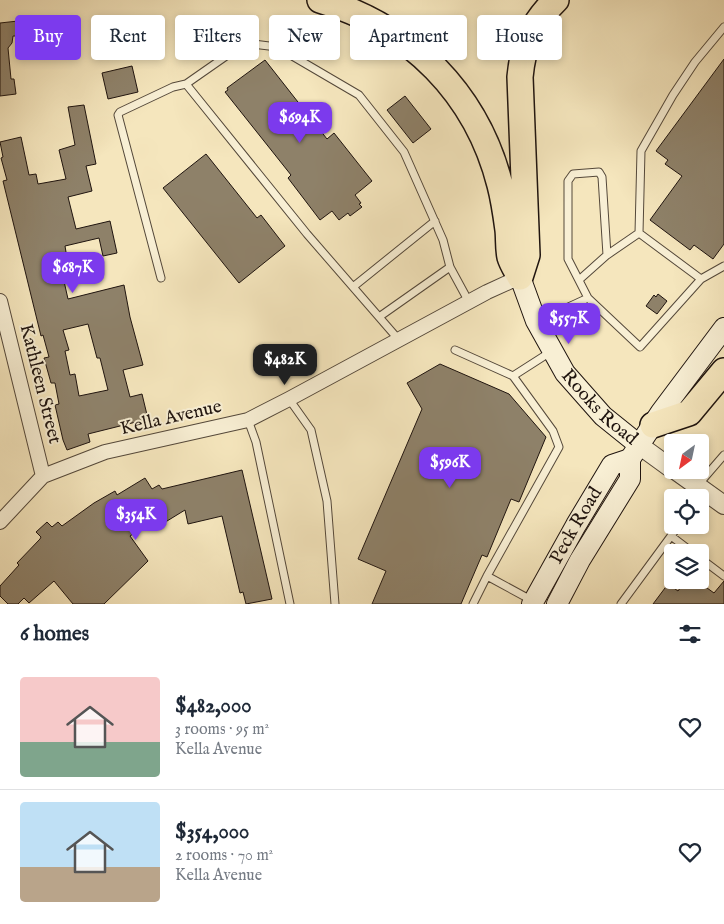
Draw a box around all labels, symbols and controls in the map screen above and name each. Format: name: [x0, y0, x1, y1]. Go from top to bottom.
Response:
chip: Buy: [15, 15, 81, 60]
chip: Rent: [91, 15, 165, 60]
chip: Filters: [175, 15, 259, 60]
chip: New: [269, 15, 340, 60]
chip: Apartment: [350, 15, 467, 60]
chip: House: [477, 15, 562, 60]
pin: $694K: [265, 102, 335, 144]
text: $694K: [279, 108, 321, 128]
pin: $687K: [38, 252, 108, 294]
text: $687K: [53, 258, 93, 278]
pin: $557K: [534, 302, 604, 345]
text: $557K: [549, 309, 589, 329]
street label: Kathleen Street: [14, 322, 67, 447]
pin: $482K: [250, 344, 320, 386]
text: $482K: [264, 350, 306, 370]
street label: Rooks Road: [556, 364, 643, 451]
street label: Kella Avenue: [118, 395, 224, 441]
north arrow: [664, 434, 709, 479]
map controls: [664, 434, 709, 589]
pin: $596K: [415, 446, 485, 489]
text: $596K: [430, 453, 470, 473]
street label: Peck Road: [545, 482, 608, 568]
button: locate: [664, 489, 709, 534]
pin: $354K: [101, 498, 171, 541]
text: $354K: [116, 505, 156, 525]
button: layers: [664, 544, 709, 589]
icon: filters: [676, 620, 704, 648]
text: 6 homes: [20, 621, 89, 648]
text: $482,000: [175, 693, 252, 720]
icon: home: [60, 697, 120, 757]
icon: heart: [676, 713, 704, 741]
text: 3 rooms · 95 m²: [175, 720, 269, 740]
text: Kella Avenue: [175, 740, 262, 760]
text: $354,000: [175, 819, 249, 846]
icon: home: [60, 822, 120, 882]
icon: heart: [676, 838, 704, 866]
text: 2 rooms · 70 m²: [175, 846, 273, 866]
text: Kella Avenue: [175, 866, 262, 886]

